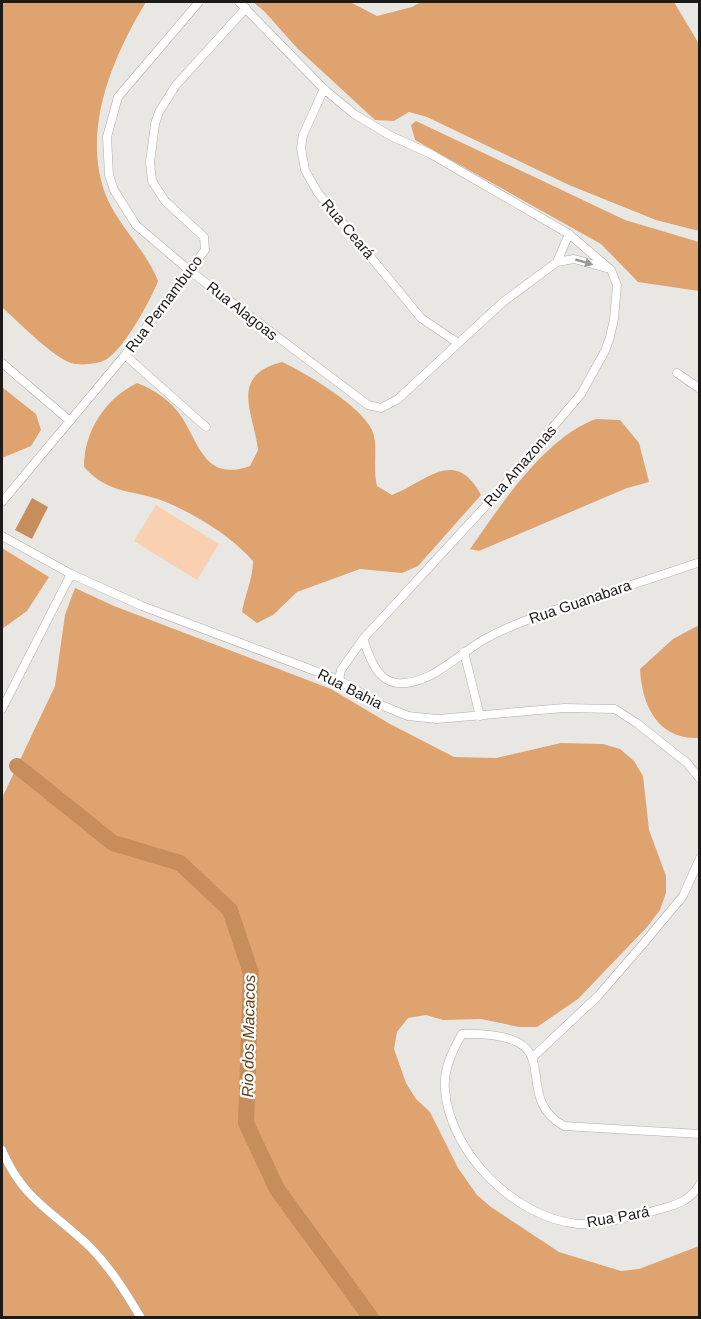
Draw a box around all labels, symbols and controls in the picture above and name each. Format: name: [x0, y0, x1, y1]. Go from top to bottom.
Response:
street label: Rua Ceará: [319, 195, 379, 262]
street label: Rua Pernambuco: [122, 252, 206, 355]
one-way arrow: [575, 258, 593, 267]
street label: Rua Alagoas: [204, 278, 281, 343]
street label: Rua Amazonas: [480, 422, 559, 510]
street label: Rua Guanabara: [527, 576, 634, 627]
street label: Rua Bahia: [315, 665, 386, 712]
water label: Rio dos Macacos: [239, 975, 258, 1098]
street label: Rua Pará: [585, 1203, 651, 1230]

